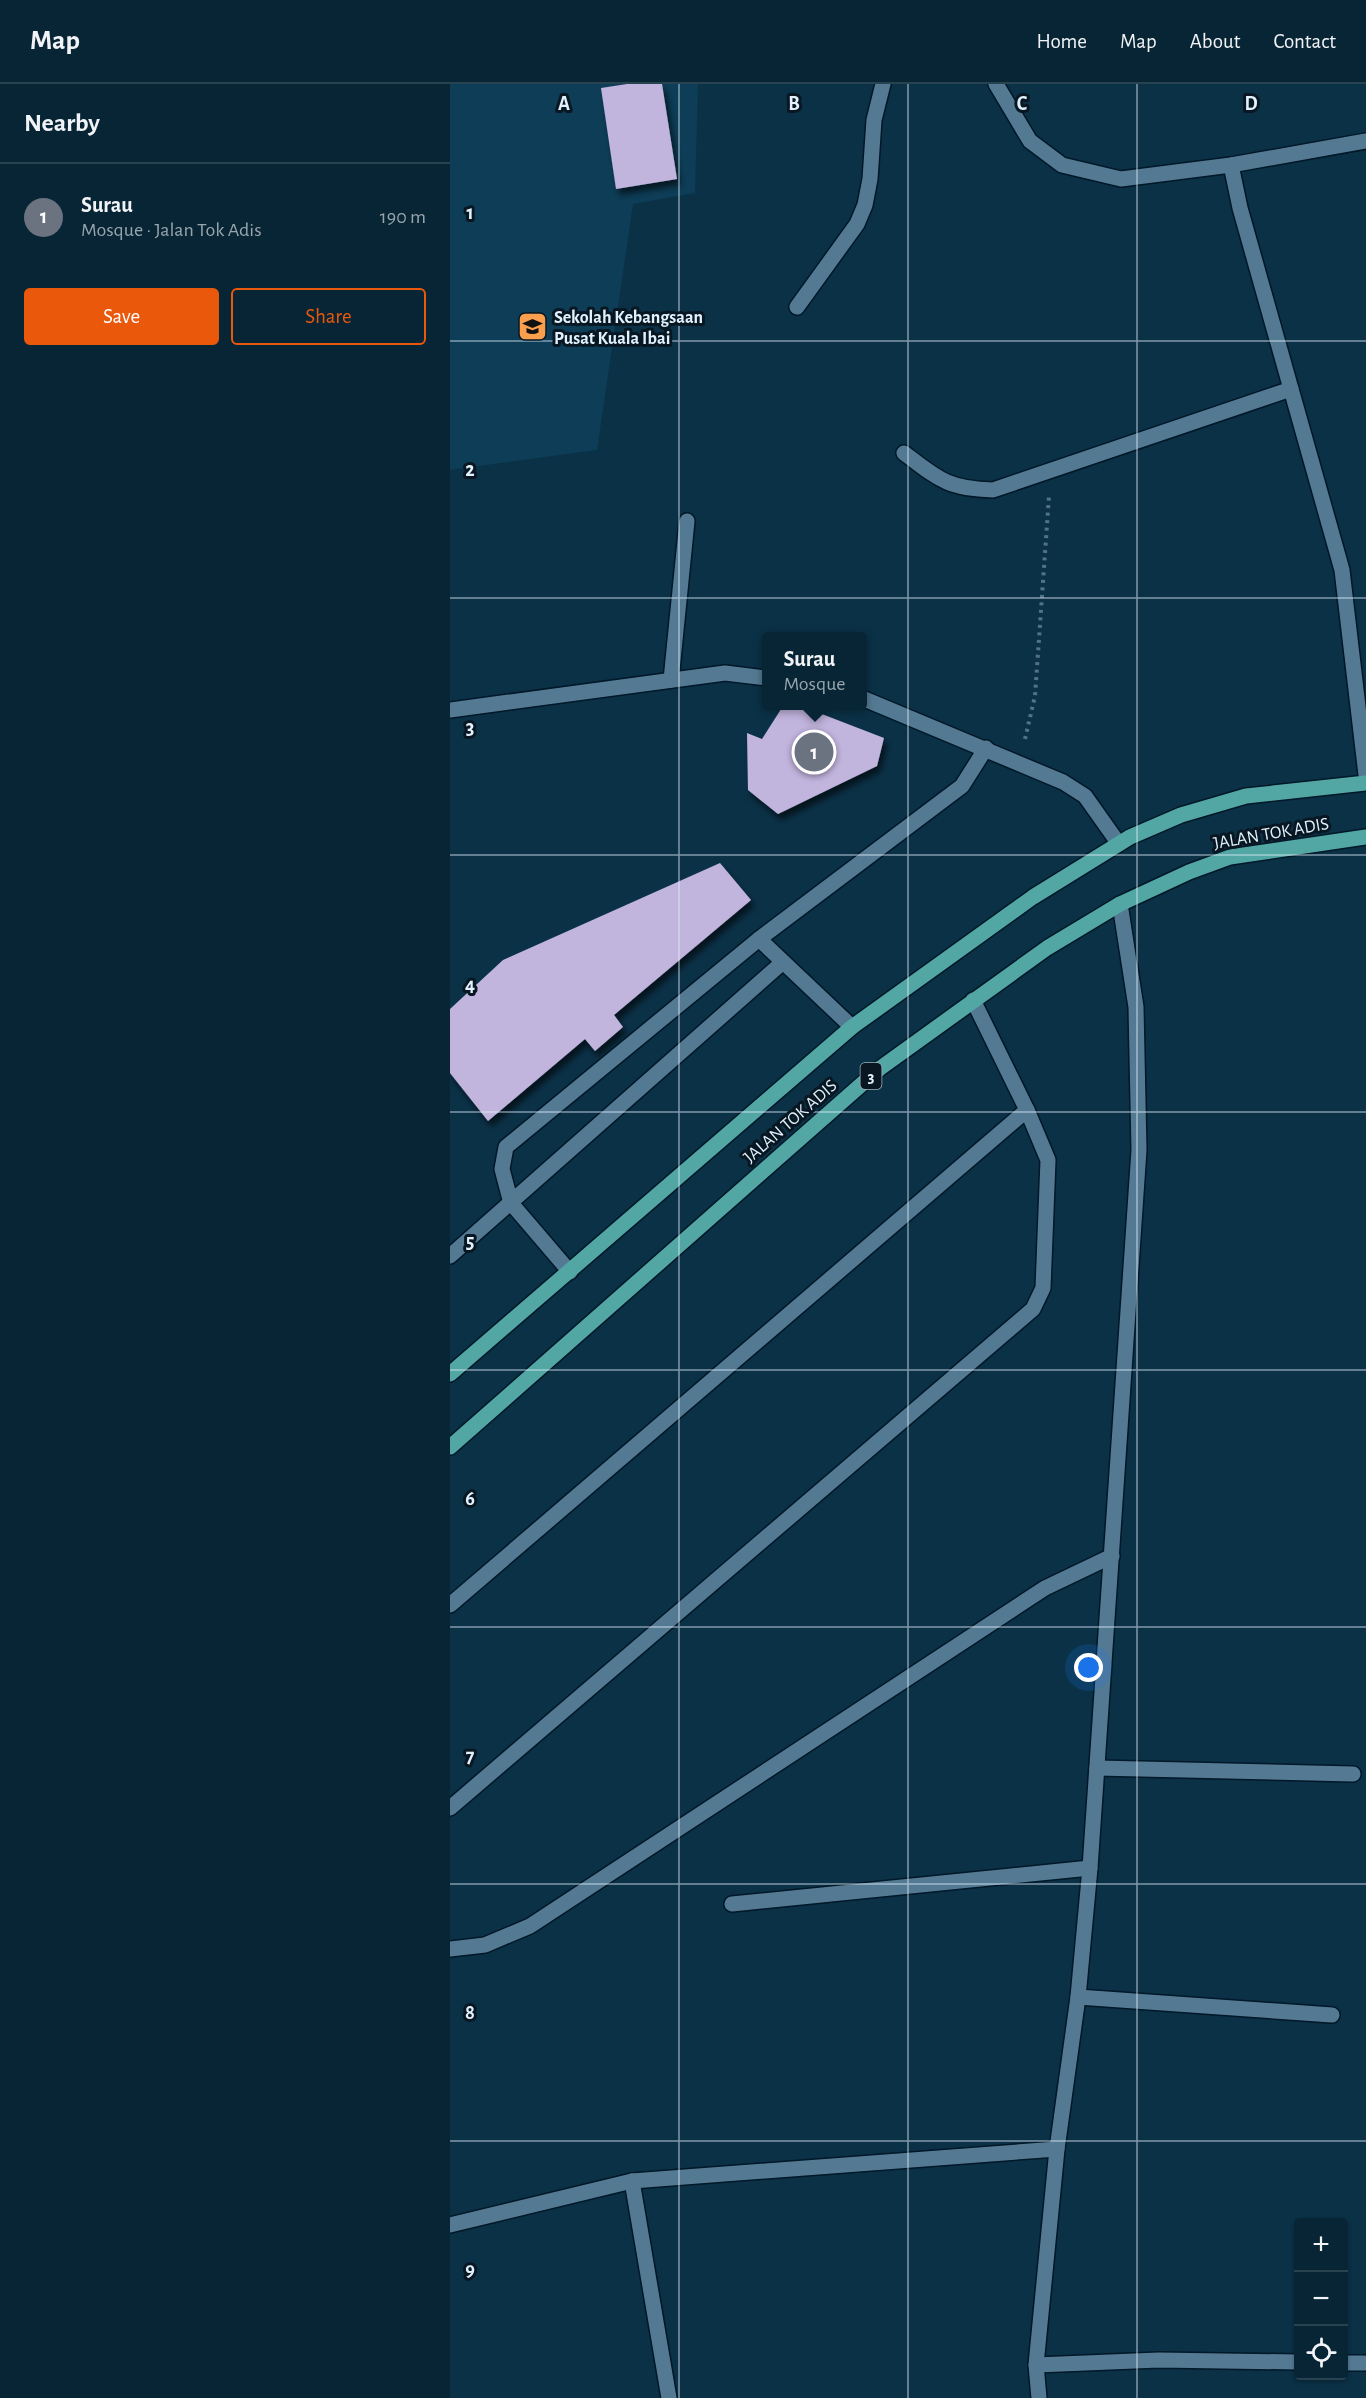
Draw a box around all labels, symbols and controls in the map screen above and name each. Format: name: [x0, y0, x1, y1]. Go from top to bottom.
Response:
text: Map: [30, 27, 80, 55]
text: Home: [1036, 31, 1087, 52]
text: Map: [1120, 31, 1157, 52]
text: About: [1190, 31, 1240, 52]
text: Contact: [1273, 31, 1336, 52]
text: A: [558, 94, 570, 114]
text: B: [788, 94, 800, 114]
text: C: [1017, 94, 1028, 114]
text: D: [1244, 94, 1258, 114]
text: Nearby: [24, 110, 100, 136]
text: Surau: [81, 194, 133, 216]
text: 1: [466, 203, 474, 223]
text: 1: [40, 207, 47, 227]
text: 190 m: [380, 207, 426, 227]
text: Mosque · Jalan Tok Adis: [81, 220, 262, 240]
button: Save: [24, 288, 219, 345]
button: Share: [231, 288, 426, 345]
place label: Sekolah Kebangsaan Pusat Kuala Ibai: [554, 309, 703, 348]
school or university icon: Sekolah Kebangsaan Pusat Kuala Ibai: [517, 311, 549, 343]
text: 2: [465, 460, 475, 480]
popup: [762, 632, 867, 710]
text: Surau: [783, 648, 835, 670]
text: Mosque: [783, 674, 846, 694]
text: 3: [466, 718, 474, 738]
pin: 1: [794, 730, 834, 774]
street label: JALAN TOK ADIS: [1212, 815, 1330, 853]
text: 4: [465, 975, 475, 995]
road number: 3: [860, 1063, 882, 1089]
street label: JALAN TOK ADIS: [741, 1077, 841, 1167]
text: 5: [466, 1232, 474, 1252]
text: 6: [465, 1489, 475, 1509]
your location: [1074, 1653, 1103, 1682]
text: 7: [466, 1746, 475, 1766]
text: 8: [465, 2003, 475, 2023]
map controls: [1294, 2218, 1348, 2380]
button: +: [1294, 2218, 1348, 2272]
text: 9: [465, 2260, 475, 2280]
button: −: [1294, 2272, 1348, 2326]
button: locate: [1294, 2326, 1348, 2380]

